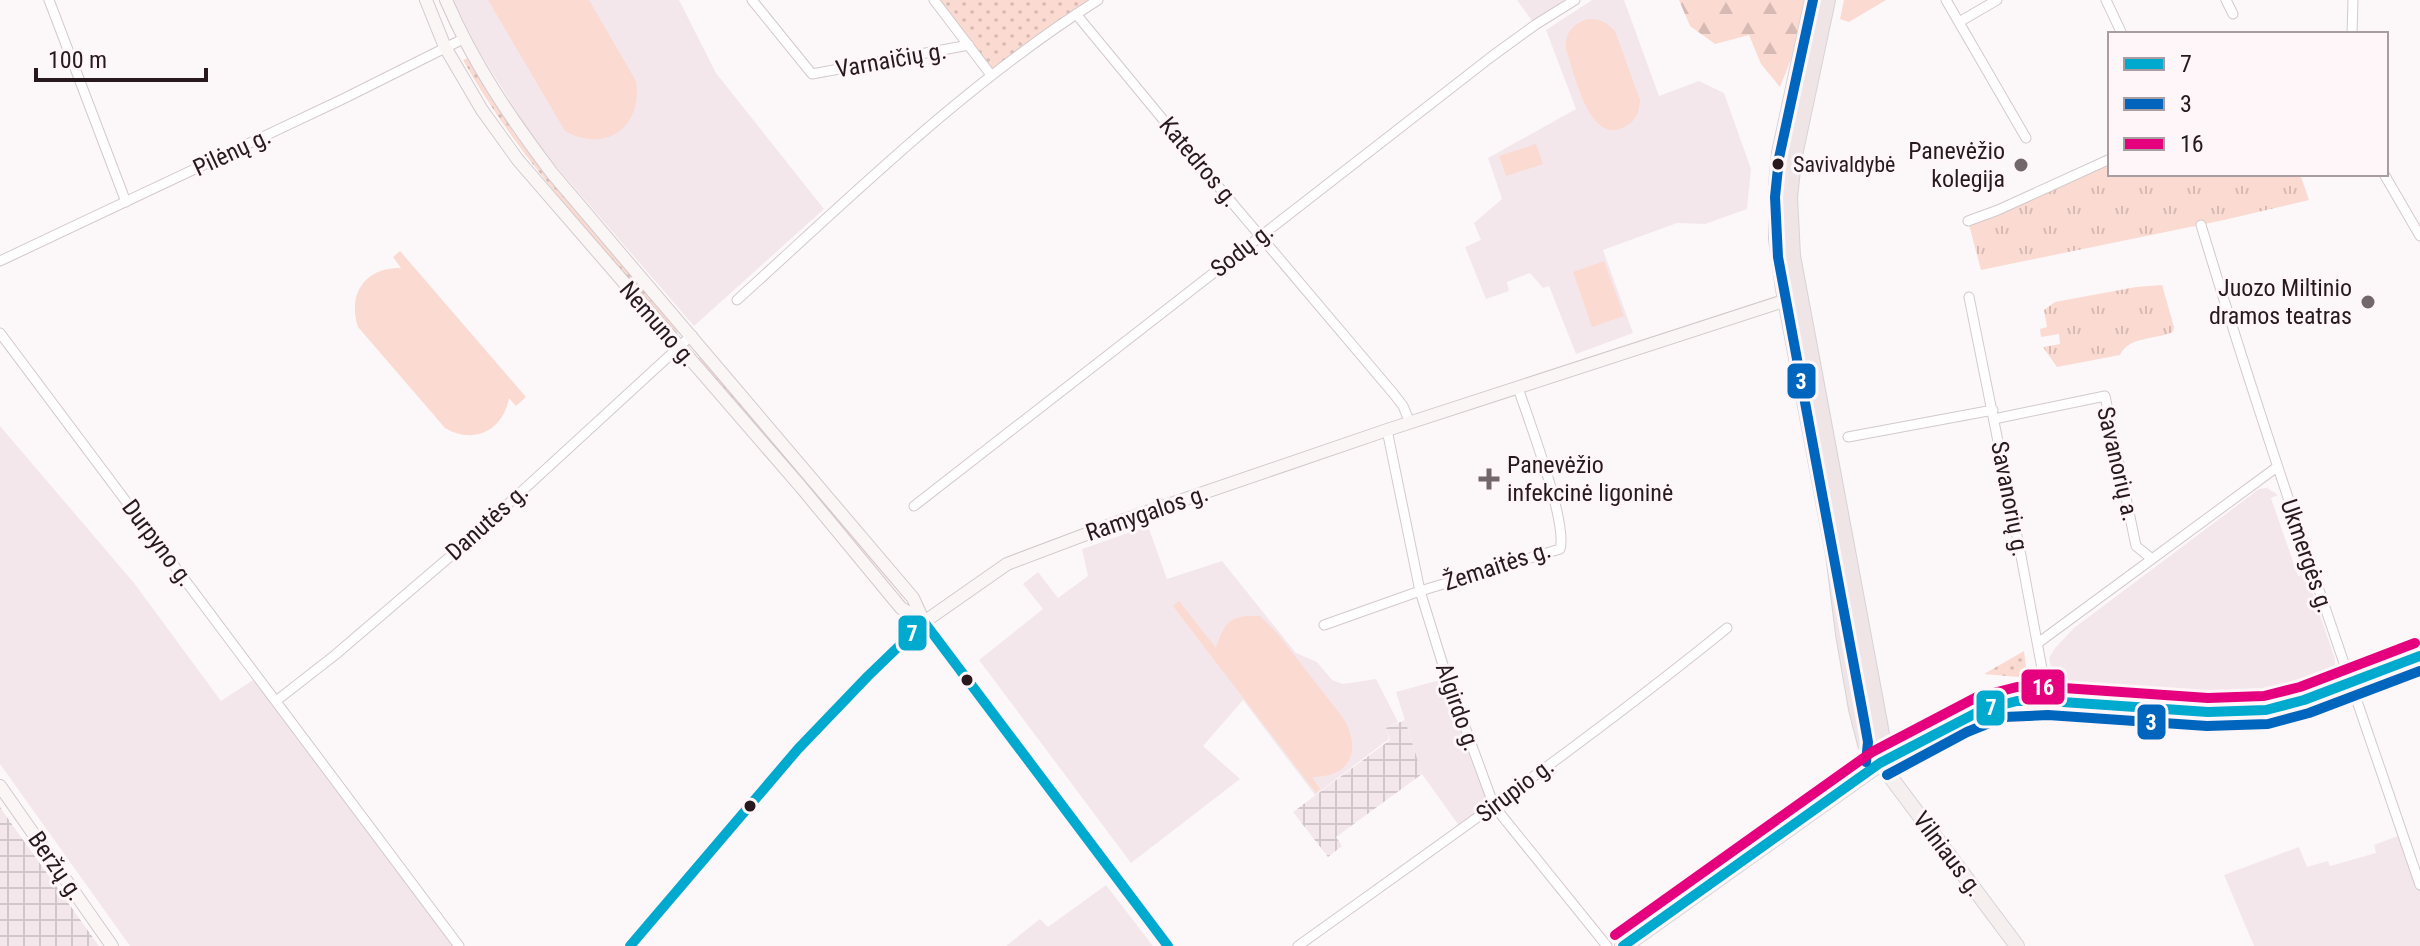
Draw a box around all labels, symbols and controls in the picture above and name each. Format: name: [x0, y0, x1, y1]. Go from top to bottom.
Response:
scale bar: [36, 32, 206, 82]
legend: [2108, 32, 2388, 176]
street label: Varnaičių g.: [833, 36, 949, 84]
text: 100 m: [48, 46, 107, 74]
text: 7: [2180, 50, 2192, 78]
text: 3: [2180, 90, 2192, 118]
street label: Katedros g.: [1153, 111, 1245, 213]
street label: Pilėnų g.: [189, 122, 275, 182]
text: 16: [2180, 130, 2204, 158]
place label: Panevėžio kolegija: [1908, 137, 2005, 193]
place label: Savivaldybė: [1793, 152, 1895, 177]
marker: Savivaldybė: [1770, 156, 1786, 172]
marker: Panevėžio kolegija: [2012, 156, 2030, 174]
street label: Sodų g.: [1205, 217, 1279, 283]
place label: Juozo Miltinio dramos teatras: [2209, 274, 2352, 330]
street label: Nemuno g.: [614, 276, 702, 372]
marker: Juozo Miltinio dramos teatras: [2359, 293, 2377, 311]
line badge: 3: [1786, 362, 1817, 400]
text: 3: [1795, 369, 1807, 394]
street label: Savanorių a.: [2091, 404, 2145, 524]
street label: Savanorių g.: [1985, 439, 2035, 559]
place label: Panevėžio infekcinė ligoninė: [1507, 451, 1673, 507]
marker: Panevėžio infekcinė ligoninė: [1478, 468, 1500, 490]
street label: Danutės g.: [440, 478, 534, 566]
street label: Ramygalos g.: [1082, 479, 1212, 547]
street label: Durpyno g.: [116, 494, 200, 592]
street label: Ukmergės g.: [2274, 495, 2340, 617]
street label: Žemaitės g.: [1440, 535, 1554, 597]
line badge: 7: [897, 614, 928, 652]
text: 7: [906, 621, 918, 646]
street label: Algirdo g.: [1430, 659, 1486, 755]
line badge: 16: [2020, 668, 2066, 706]
unlabelled marker: [959, 672, 975, 688]
text: 16: [2032, 675, 2054, 700]
line badge: 7: [1975, 689, 2006, 727]
text: 7: [1985, 695, 1997, 720]
line badge: 3: [2136, 703, 2167, 741]
text: 3: [2145, 710, 2157, 735]
street label: Sirupio g.: [1471, 752, 1559, 828]
unlabelled marker: [742, 798, 758, 814]
street label: Vilniaus g.: [1907, 806, 1989, 902]
street label: Beržų g.: [22, 826, 90, 906]

